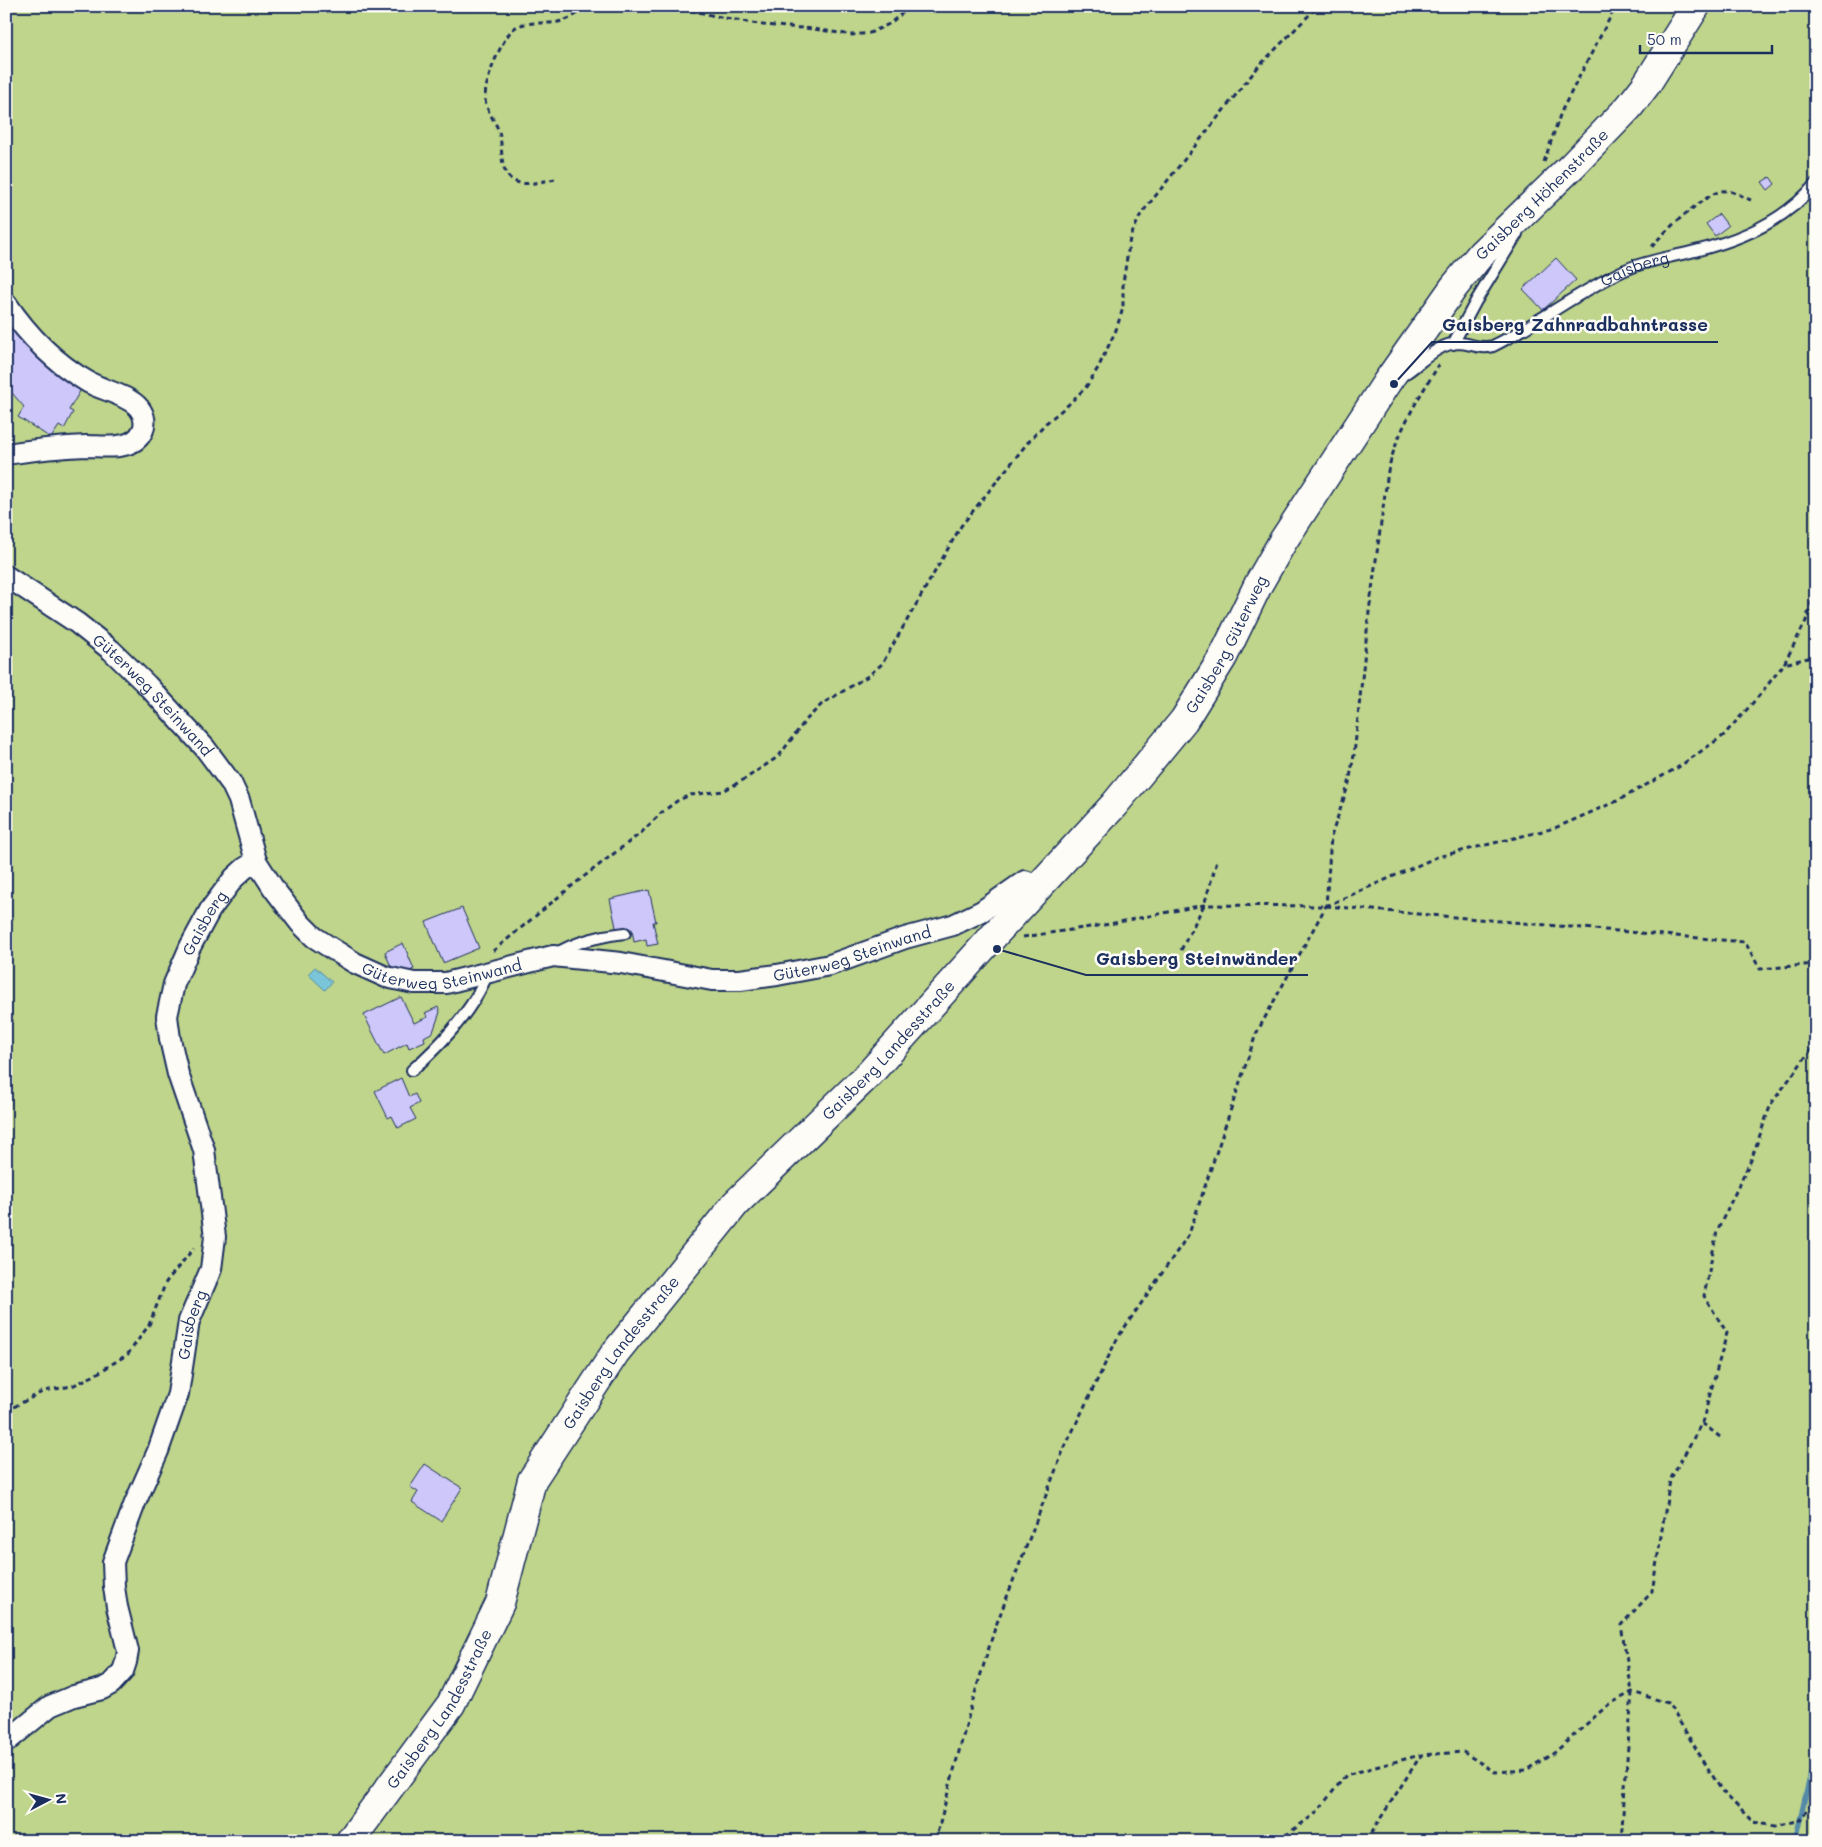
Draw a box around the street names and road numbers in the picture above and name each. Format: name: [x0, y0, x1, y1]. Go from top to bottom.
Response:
street label: Gaisberg Höhenstraße: [1470, 124, 1612, 264]
street label: Gaisberg: [1596, 246, 1671, 291]
street label: Gaisberg Güterweg: [1180, 571, 1271, 717]
street label: Güterweg Steinwand: [89, 629, 218, 760]
street label: Gaisberg: [177, 886, 231, 958]
street label: Güterweg Steinwand: [771, 921, 933, 985]
street label: Güterweg Steinwand: [359, 953, 524, 994]
street label: Gaisberg Landesstraße: [817, 975, 959, 1124]
street label: Gaisberg Landesstraße: [557, 1271, 683, 1433]
street label: Gaisberg: [172, 1286, 211, 1361]
street label: Gaisberg Landesstraße: [381, 1625, 496, 1793]

